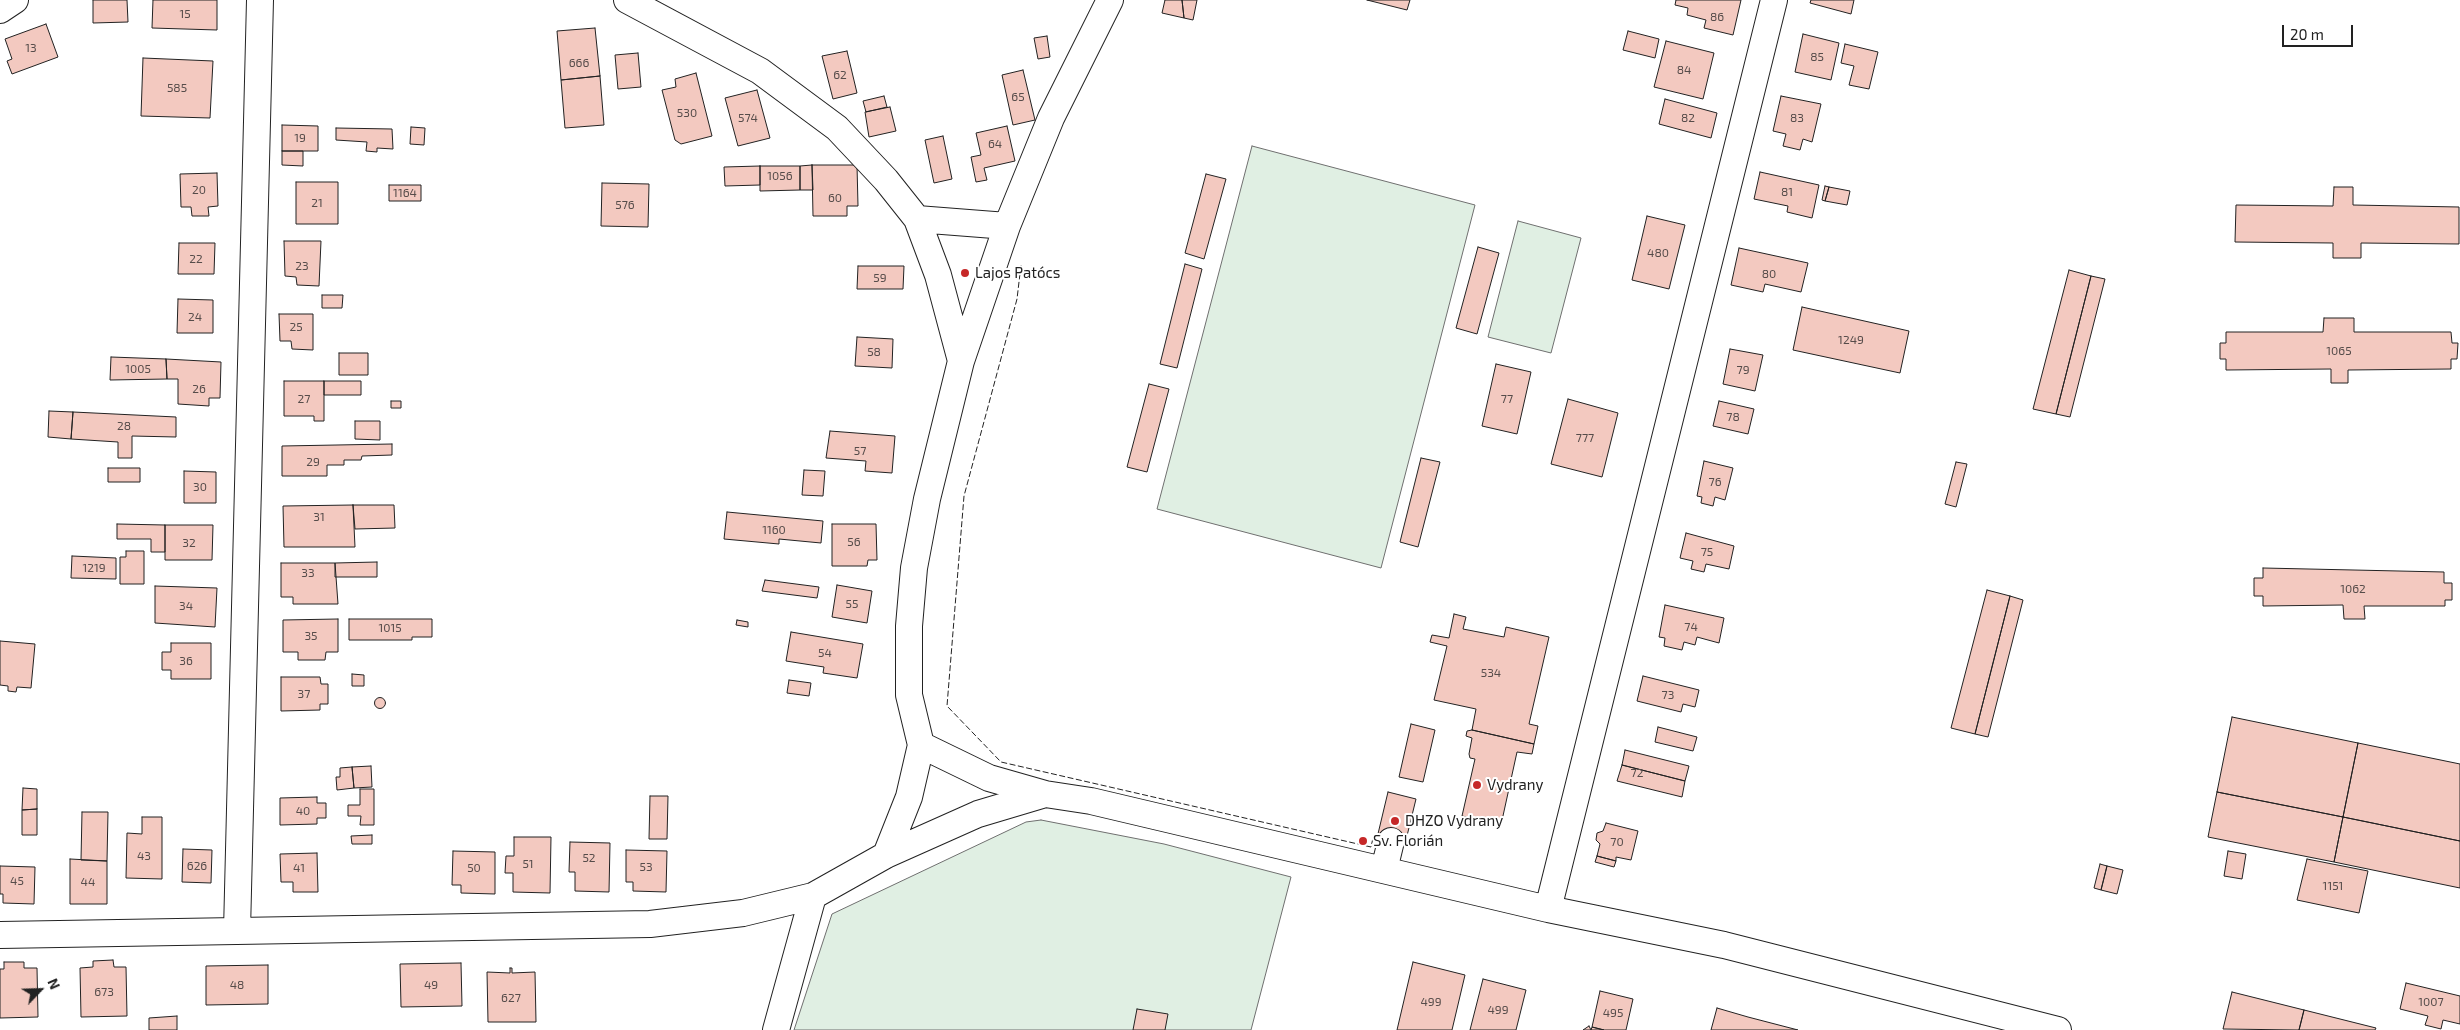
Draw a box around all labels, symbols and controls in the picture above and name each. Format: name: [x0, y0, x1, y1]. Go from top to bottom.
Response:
house number: 15: [179, 7, 191, 21]
house number: 86: [1710, 10, 1724, 24]
scale bar: [2285, 15, 2356, 47]
text: 20 m: [2290, 25, 2324, 43]
house number: 13: [25, 41, 37, 55]
house number: 85: [1810, 50, 1824, 64]
house number: 666: [569, 56, 589, 70]
house number: 84: [1677, 63, 1691, 77]
house number: 62: [833, 68, 847, 82]
house number: 585: [167, 81, 187, 95]
house number: 65: [1011, 90, 1025, 104]
house number: 530: [677, 106, 697, 120]
house number: 574: [738, 111, 758, 125]
house number: 82: [1681, 111, 1695, 125]
house number: 83: [1790, 111, 1804, 125]
house number: 19: [294, 131, 306, 145]
house number: 64: [988, 137, 1002, 151]
house number: 1056: [767, 169, 793, 183]
house number: 20: [192, 183, 206, 197]
house number: 81: [1781, 185, 1793, 199]
house number: 1164: [393, 186, 417, 200]
house number: 60: [828, 191, 842, 205]
house number: 21: [311, 196, 323, 210]
house number: 576: [615, 198, 635, 212]
house number: 480: [1647, 246, 1669, 260]
house number: 22: [189, 252, 203, 266]
house number: 23: [295, 259, 309, 273]
place label: Lajos Patócs: [975, 264, 1060, 282]
marker: Lajos Patócs: [959, 267, 971, 279]
house number: 80: [1762, 267, 1776, 281]
house number: 59: [873, 271, 887, 285]
house number: 24: [188, 310, 202, 324]
house number: 25: [289, 320, 303, 334]
house number: 1249: [1838, 333, 1864, 347]
house number: 1065: [2326, 344, 2352, 358]
house number: 58: [867, 345, 881, 359]
house number: 1005: [125, 362, 151, 376]
house number: 79: [1736, 363, 1750, 377]
house number: 26: [192, 382, 206, 396]
house number: 27: [298, 392, 310, 406]
house number: 77: [1501, 392, 1513, 406]
house number: 78: [1726, 410, 1740, 424]
house number: 28: [117, 419, 131, 433]
house number: 777: [1576, 431, 1594, 445]
house number: 57: [854, 444, 866, 458]
house number: 29: [306, 455, 320, 469]
house number: 76: [1708, 475, 1722, 489]
house number: 30: [193, 480, 207, 494]
house number: 31: [313, 510, 325, 524]
house number: 1160: [762, 523, 786, 537]
house number: 56: [847, 535, 861, 549]
house number: 32: [182, 536, 196, 550]
house number: 75: [1701, 545, 1713, 559]
house number: 1219: [82, 561, 106, 575]
house number: 33: [301, 566, 315, 580]
house number: 1062: [2340, 582, 2366, 596]
house number: 55: [846, 597, 858, 611]
house number: 34: [179, 599, 193, 613]
house number: 74: [1684, 620, 1698, 634]
house number: 1015: [378, 621, 402, 635]
house number: 35: [304, 629, 318, 643]
house number: 54: [818, 646, 832, 660]
house number: 36: [179, 654, 193, 668]
house number: 534: [1481, 666, 1501, 680]
house number: 37: [298, 687, 310, 701]
house number: 73: [1662, 688, 1674, 702]
house number: 72: [1631, 766, 1643, 780]
place label: Vydrany: [1487, 776, 1543, 794]
marker: Vydrany: [1471, 779, 1483, 791]
house number: 40: [296, 804, 310, 818]
place label: DHZO Vydrany: [1405, 812, 1503, 830]
marker: DHZO Vydrany: [1389, 815, 1401, 827]
place label: Sv. Florián: [1373, 832, 1443, 850]
marker: Sv. Florián: [1357, 835, 1369, 847]
house number: 70: [1610, 835, 1624, 849]
house number: 43: [137, 849, 151, 863]
house number: 52: [582, 851, 596, 865]
house number: 51: [522, 857, 534, 871]
house number: 626: [187, 859, 207, 873]
house number: 53: [639, 860, 653, 874]
house number: 41: [293, 861, 305, 875]
house number: 50: [467, 861, 481, 875]
house number: 45: [10, 874, 24, 888]
house number: 44: [81, 875, 95, 889]
house number: 1151: [2323, 879, 2343, 893]
north arrow: [15, 965, 65, 1015]
text: N: [44, 976, 64, 992]
house number: 48: [230, 978, 244, 992]
house number: 49: [424, 978, 438, 992]
house number: 673: [94, 985, 114, 999]
house number: 627: [501, 991, 521, 1005]
house number: 499: [1420, 995, 1442, 1009]
house number: 1007: [2418, 995, 2444, 1009]
house number: 499: [1487, 1003, 1509, 1017]
house number: 495: [1603, 1006, 1623, 1020]

